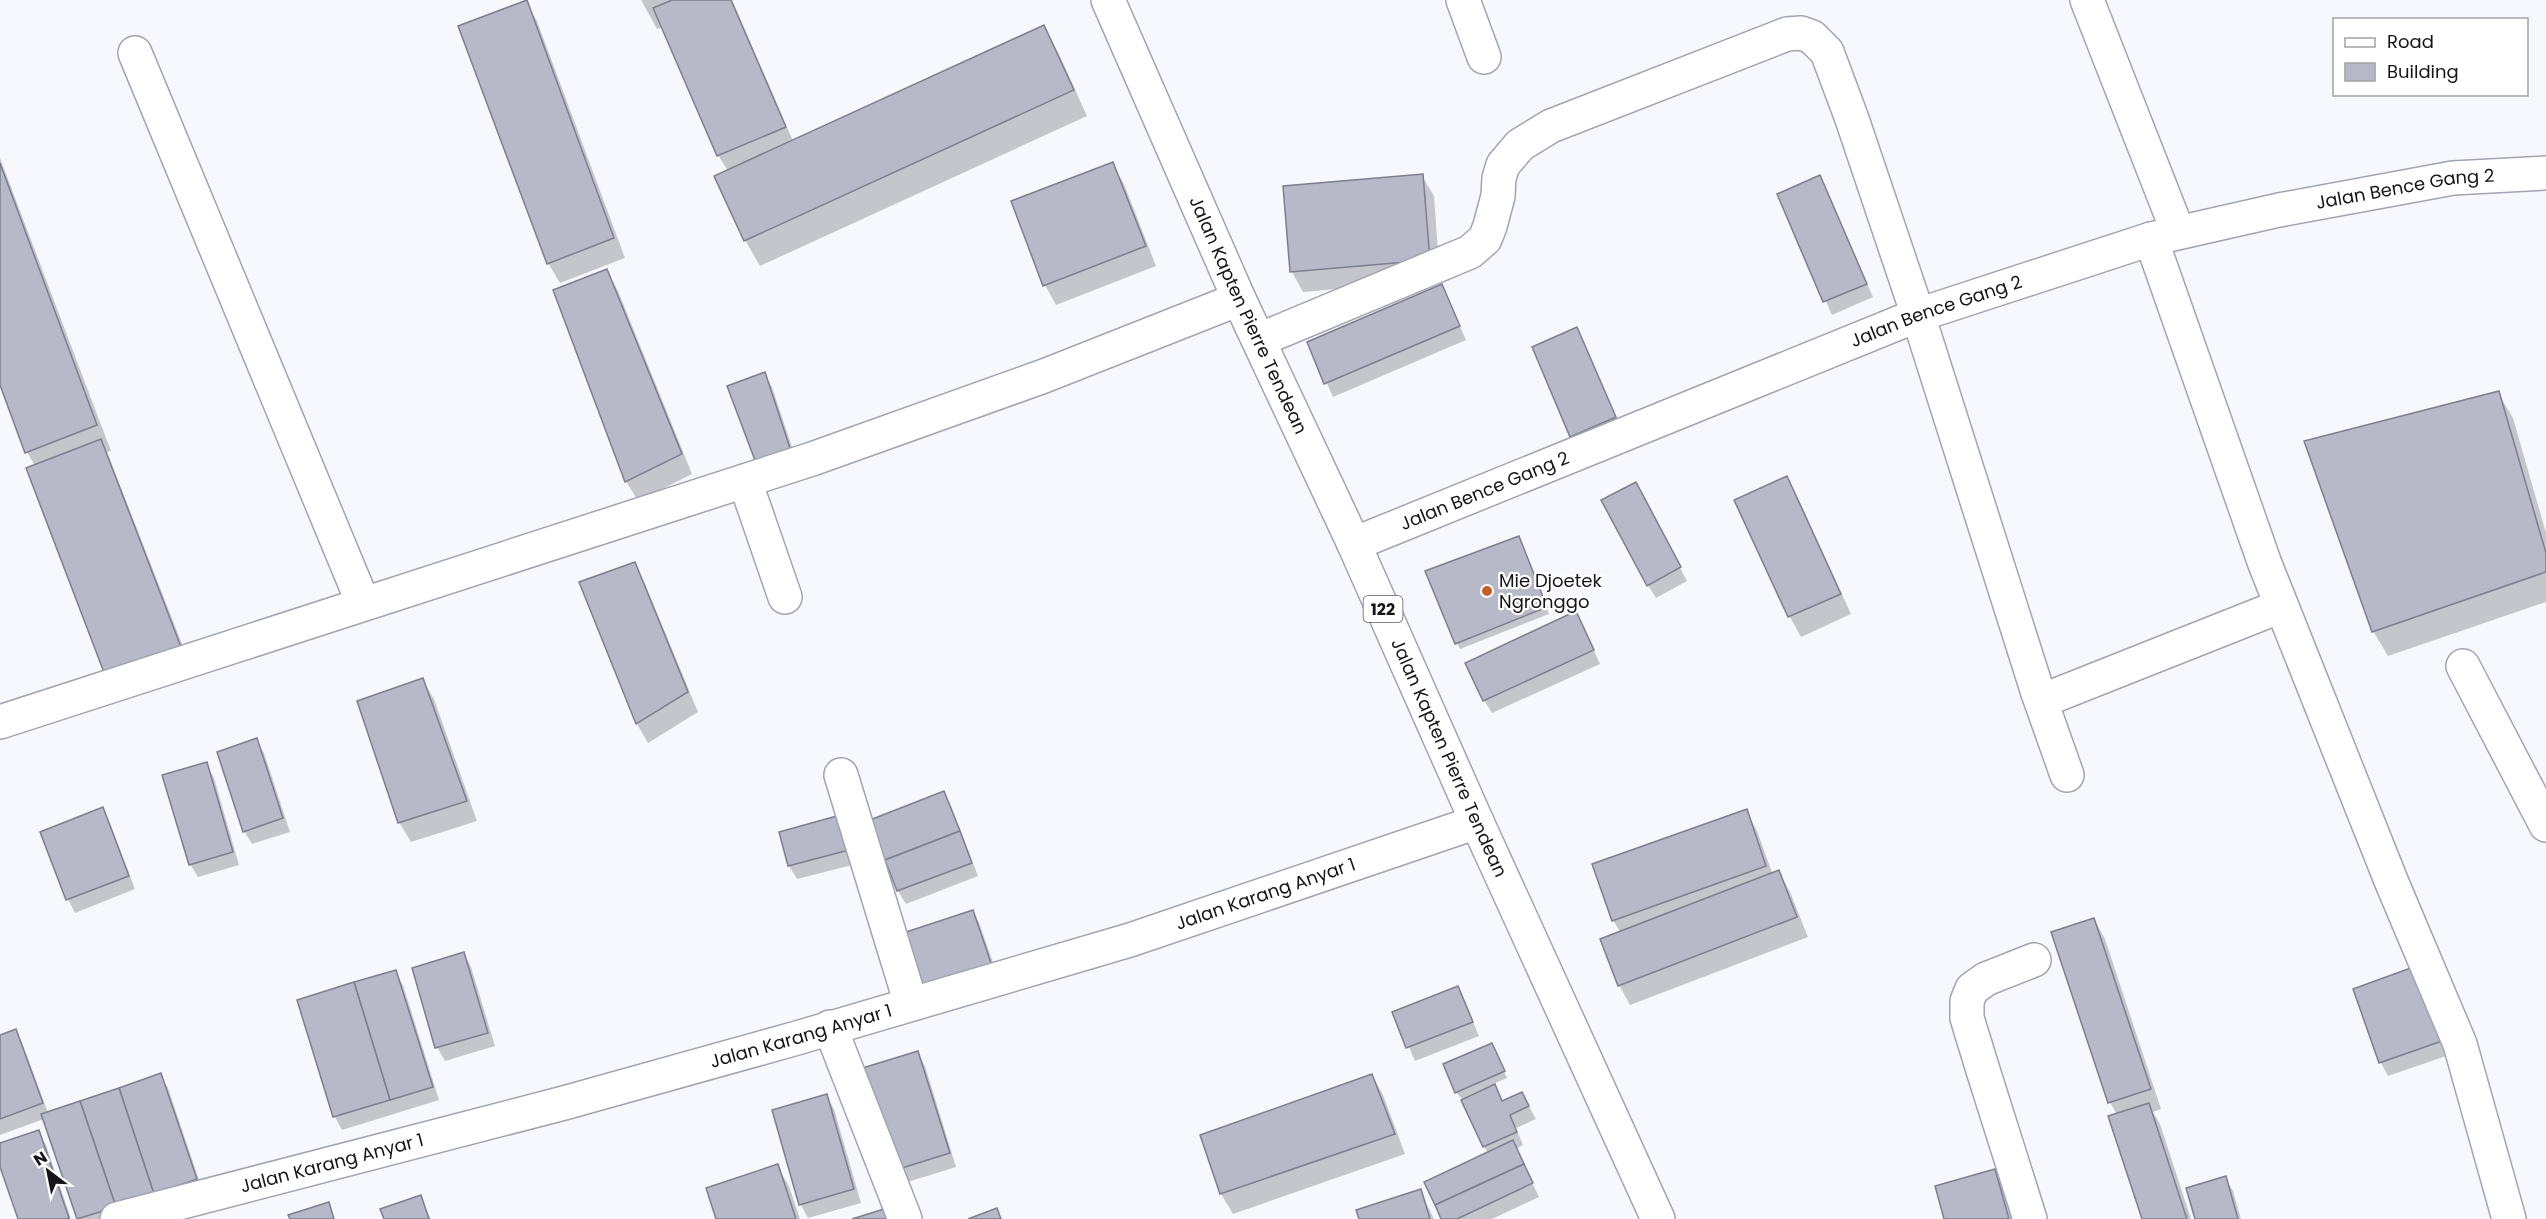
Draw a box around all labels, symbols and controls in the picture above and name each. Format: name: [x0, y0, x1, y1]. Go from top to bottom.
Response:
legend: [2333, 18, 2528, 96]
text: Road: [2387, 29, 2434, 54]
text: Building: [2387, 59, 2459, 84]
street label: Jalan Bence Gang 2: [2314, 163, 2495, 215]
street label: Jalan Kapten Pierre Tendean: [1184, 192, 1314, 438]
street label: Jalan Bence Gang 2: [1846, 269, 2025, 353]
street label: Jalan Bence Gang 2: [1396, 445, 1573, 536]
place label: Mie Djoetek Ngronggo: [1499, 568, 1602, 614]
marker: Mie Djoetek Ngronggo: [1480, 584, 1494, 598]
road number: 122: [1364, 596, 1402, 622]
street label: Jalan Kapten Pierre Tendean: [1385, 634, 1513, 881]
street label: Jalan Karang Anyar 1: [1172, 851, 1359, 936]
street label: Jalan Karang Anyar 1: [707, 998, 895, 1074]
street label: Jalan Karang Anyar 1: [237, 1127, 426, 1199]
north arrow: [18, 1141, 78, 1201]
text: N: [29, 1146, 52, 1172]

